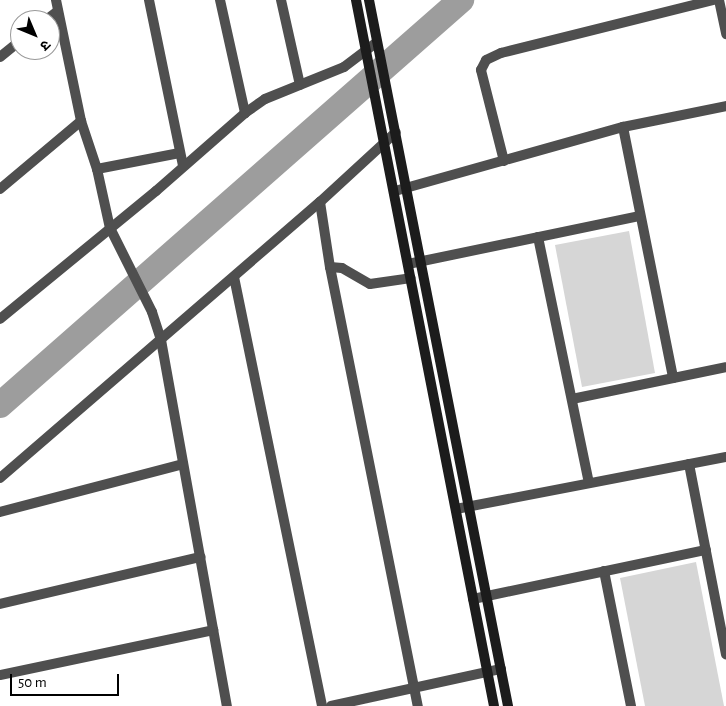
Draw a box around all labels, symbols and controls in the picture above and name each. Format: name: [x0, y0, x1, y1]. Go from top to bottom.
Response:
north arrow: [10, 10, 60, 60]
text: उ: [37, 37, 53, 53]
scale bar: [12, 664, 121, 696]
text: 50 m: [18, 675, 47, 690]

